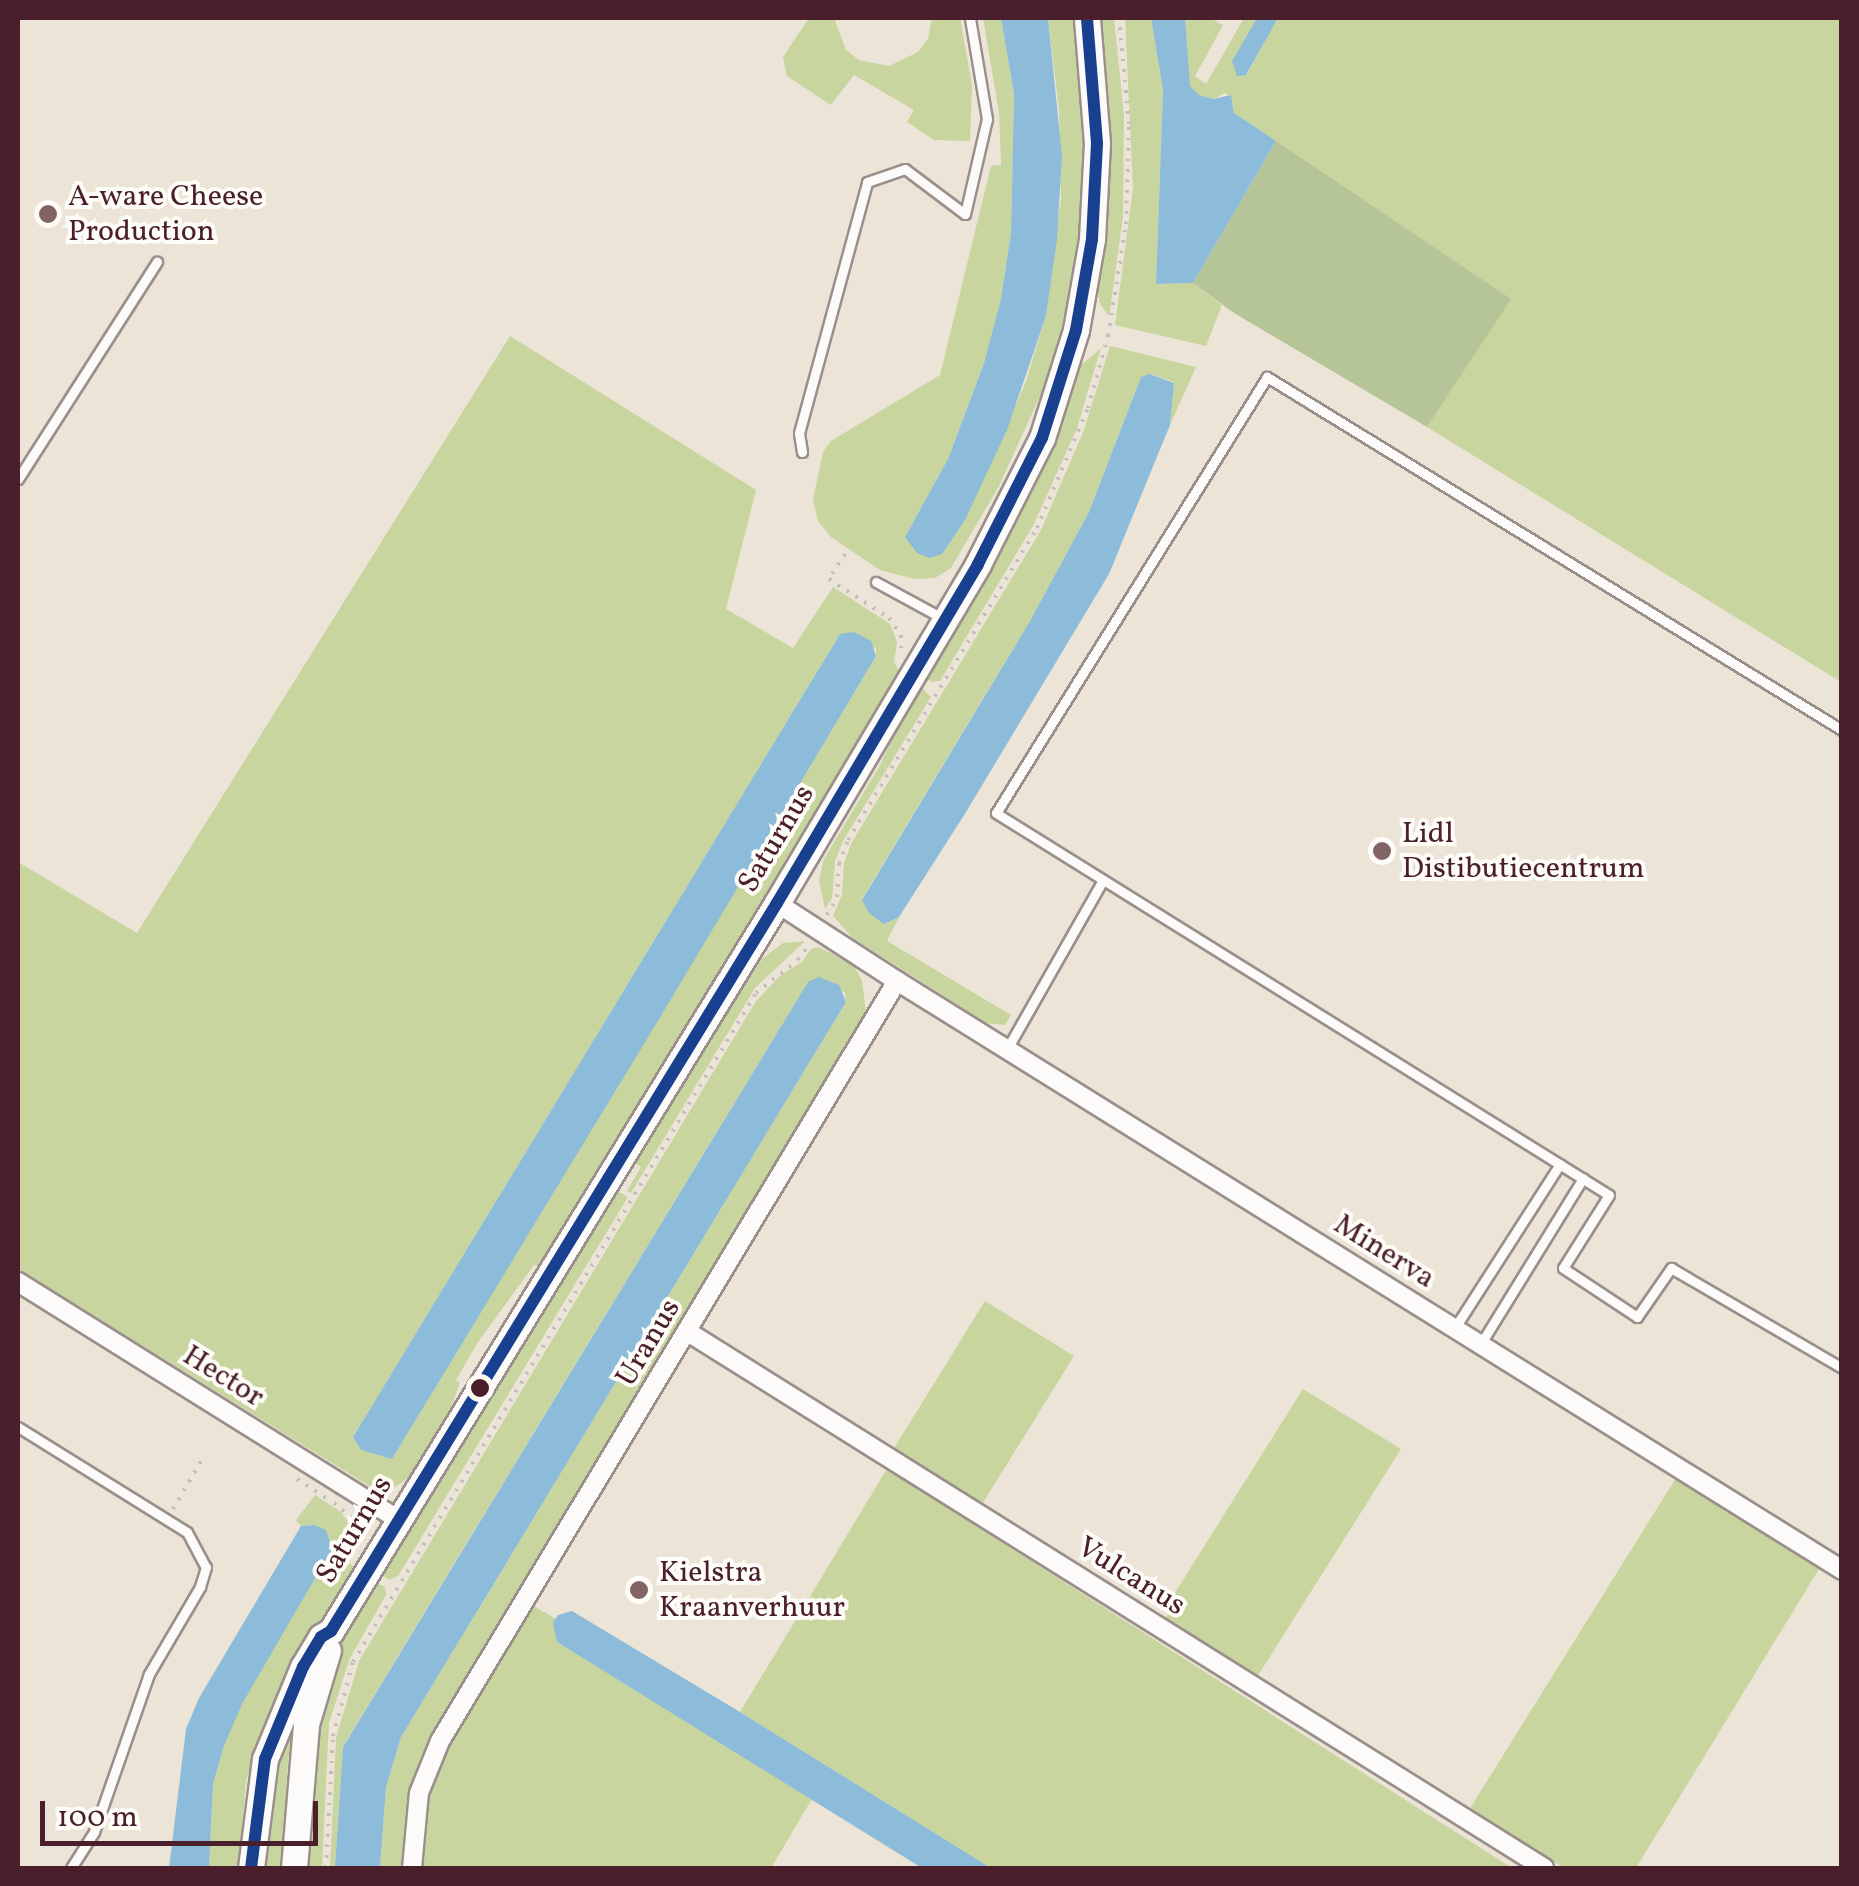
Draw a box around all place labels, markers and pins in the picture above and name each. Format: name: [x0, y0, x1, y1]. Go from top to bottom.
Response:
place label: A-ware Cheese Production: [68, 179, 263, 250]
marker: A-ware Cheese Production: [37, 203, 59, 225]
place label: Lidl Distibutiecentrum: [1402, 816, 1645, 886]
marker: Lidl Distibutiecentrum: [1371, 840, 1393, 862]
unlabelled marker: [470, 1378, 490, 1398]
place label: Kielstra Kraanverhuur: [659, 1555, 845, 1626]
marker: Kielstra Kraanverhuur: [628, 1579, 650, 1601]

